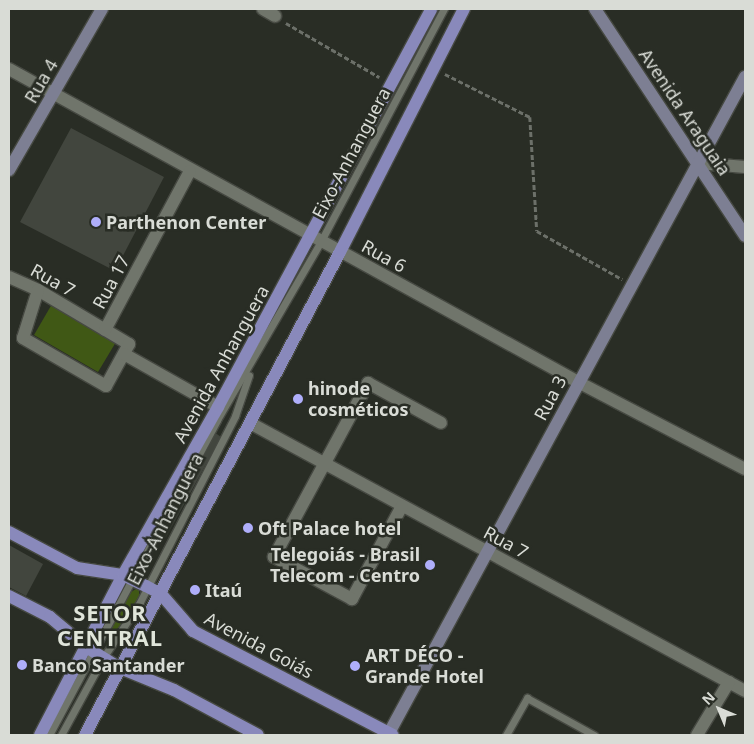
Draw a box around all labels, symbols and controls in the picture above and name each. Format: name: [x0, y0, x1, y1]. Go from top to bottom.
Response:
street label: Avenida Araguaia: [635, 45, 735, 179]
street label: Rua 4: [20, 55, 62, 107]
street label: Eixo-Anhanguera: [307, 84, 395, 222]
place label: Parthenon Center: [106, 211, 266, 233]
marker: Parthenon Center: [90, 216, 102, 228]
street label: Rua 6: [358, 235, 410, 277]
street label: Rua 17: [88, 251, 134, 313]
street label: Rua 7: [27, 259, 79, 301]
street label: Avenida Anhanguera: [169, 281, 273, 447]
street label: Rua 3: [529, 372, 571, 424]
place label: hinode cosméticos: [308, 378, 409, 420]
marker: hinode cosméticos: [292, 393, 304, 405]
street label: Eixo-Anhanguera: [122, 450, 208, 588]
place label: Oft Palace hotel: [258, 517, 401, 539]
street label: Rua 7: [480, 521, 532, 563]
marker: Oft Palace hotel: [242, 522, 254, 534]
place label: Telegoiás - Brasil Telecom - Centro: [270, 544, 420, 586]
marker: Telegoiás - Brasil Telecom - Centro: [424, 559, 436, 571]
place label: Itaú: [205, 579, 242, 601]
marker: Itaú: [189, 584, 201, 596]
district label: SETOR CENTRAL: [56, 599, 164, 650]
street label: Avenida Goiás: [201, 607, 317, 683]
place label: ART DÉCO - Grande Hotel: [365, 645, 484, 688]
place label: Banco Santander: [32, 654, 185, 676]
marker: Banco Santander: [16, 659, 28, 671]
marker: ART DÉCO - Grande Hotel: [349, 660, 361, 672]
north arrow: [694, 684, 744, 734]
text: N: [697, 687, 719, 709]

